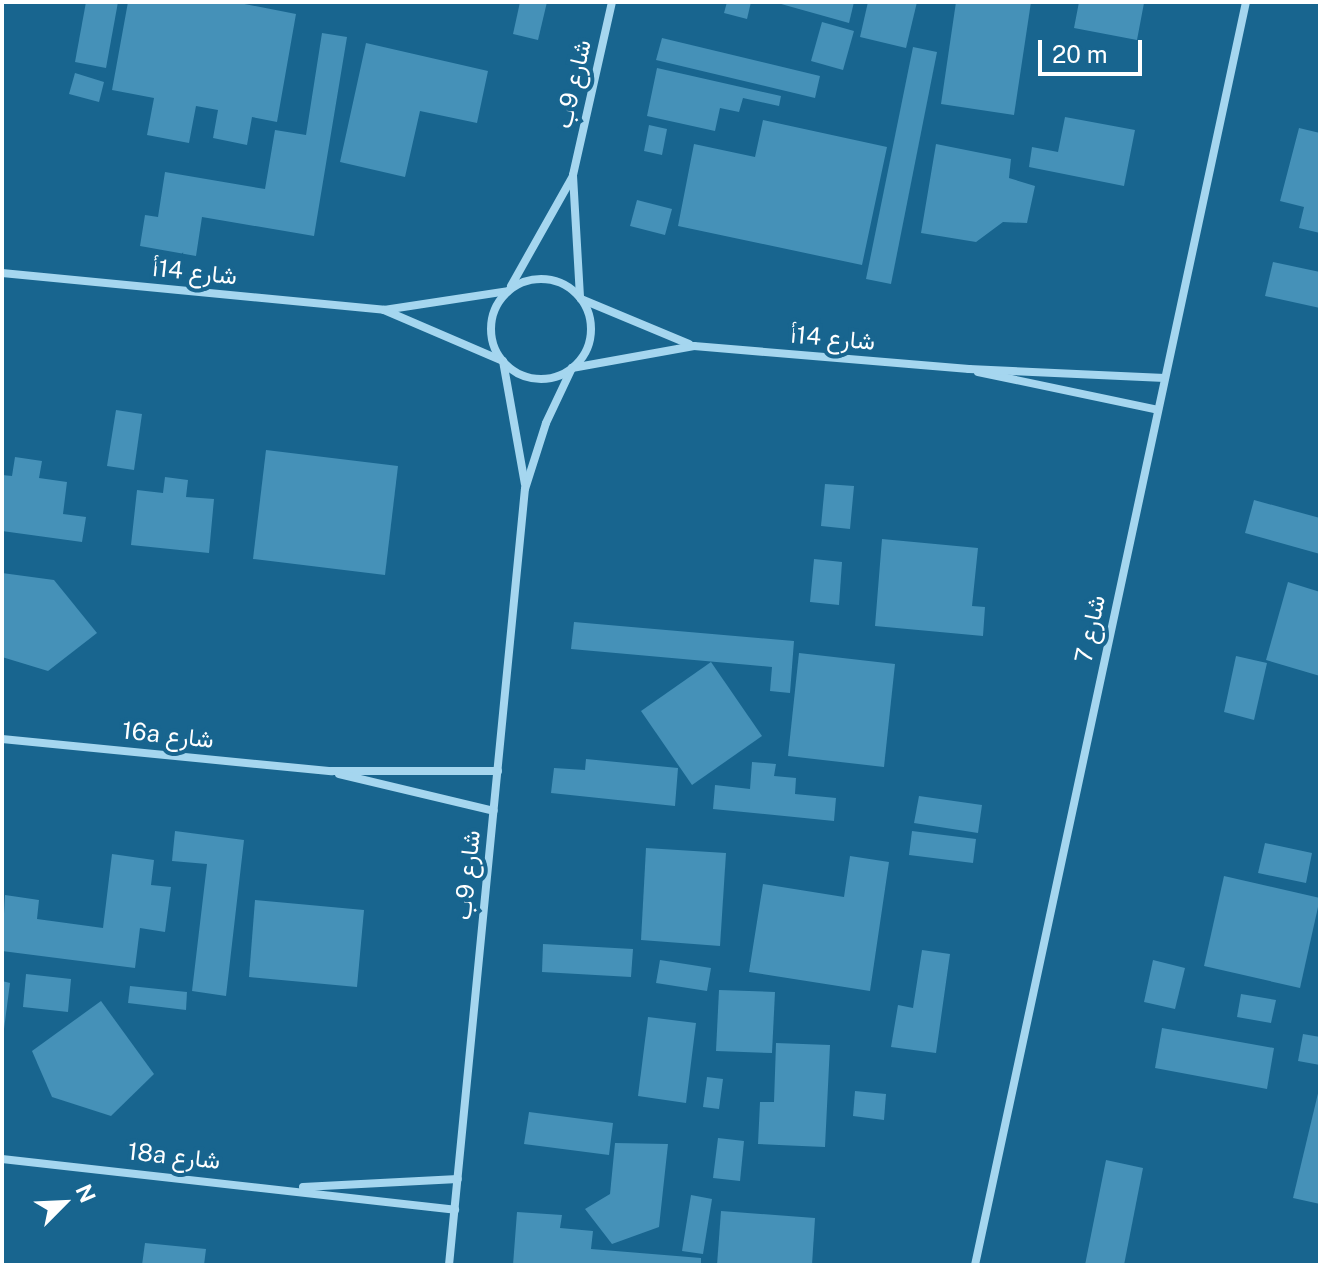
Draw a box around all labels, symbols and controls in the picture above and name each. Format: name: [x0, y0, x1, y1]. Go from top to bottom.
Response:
scale bar: [1042, 24, 1146, 74]
street label: شارع 9ب: [549, 37, 597, 131]
text: 20 m: [1052, 40, 1108, 68]
street label: شارع 14أ: [151, 253, 239, 291]
street label: شارع 14أ: [790, 320, 876, 356]
street label: شارع 7: [1069, 592, 1111, 666]
street label: 16a شارع: [121, 716, 215, 754]
street label: شارع 9ب: [448, 829, 486, 921]
street label: 18a شارع: [126, 1137, 222, 1175]
north arrow: [24, 1163, 104, 1243]
text: N: [71, 1180, 101, 1206]

